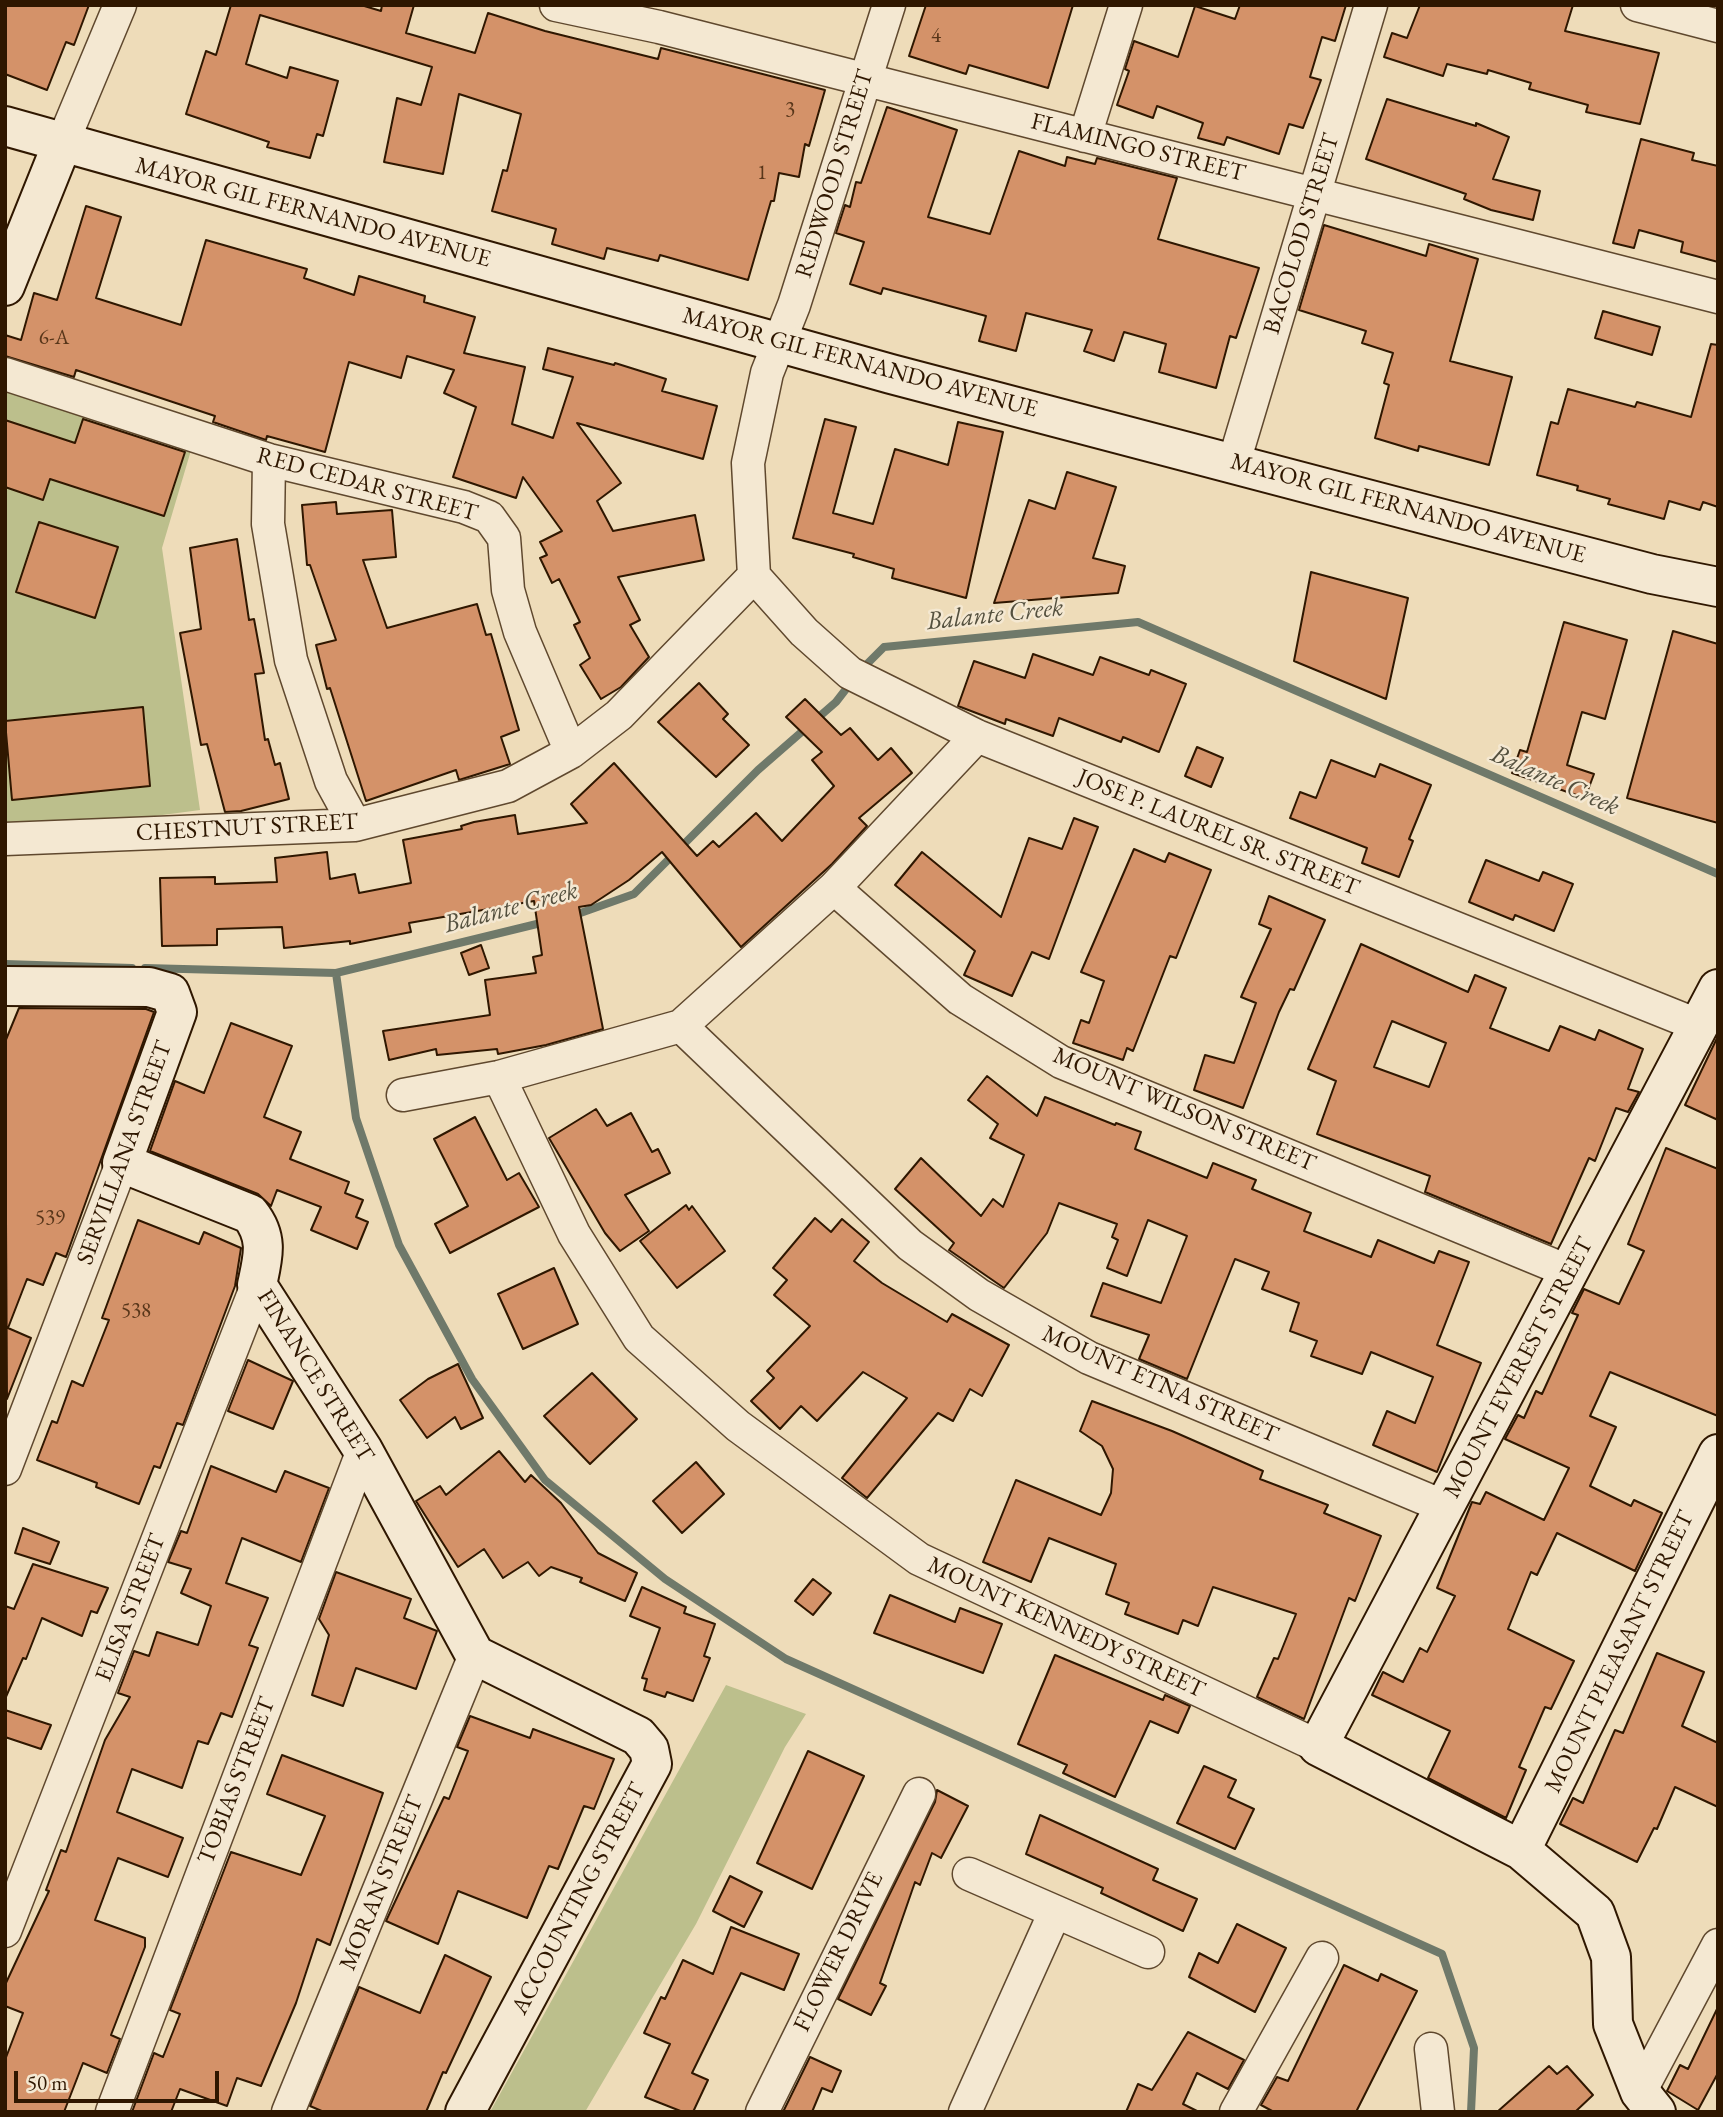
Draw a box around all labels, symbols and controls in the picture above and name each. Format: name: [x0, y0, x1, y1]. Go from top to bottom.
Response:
house number: 4: [931, 23, 941, 49]
street label: REDWOOD STREET: [790, 66, 880, 282]
house number: 3: [785, 97, 795, 123]
street label: FLAMINGO STREET: [1028, 107, 1248, 189]
street label: BACOLOD STREET: [1258, 130, 1346, 338]
street label: MAYOR GIL FERNANDO AVENUE: [132, 152, 494, 274]
house number: 1: [757, 160, 767, 186]
street label: MAYOR GIL FERNANDO AVENUE: [679, 302, 1041, 424]
house number: 6-A: [39, 325, 69, 351]
street label: RED CEDAR STREET: [253, 442, 481, 528]
street label: MAYOR GIL FERNANDO AVENUE: [1227, 448, 1589, 570]
water label: Balante Creek: [925, 592, 1065, 638]
water label: Balante Creek: [1486, 739, 1624, 823]
street label: JOSE P. LAUREL SR. STREET: [1073, 763, 1363, 903]
street label: CHESTNUT STREET: [135, 808, 359, 848]
water label: Balante Creek: [441, 875, 581, 941]
street label: SERVILLANA STREET: [71, 1037, 179, 1269]
street label: MOUNT WILSON STREET: [1048, 1042, 1320, 1178]
house number: 539: [35, 1205, 65, 1231]
street label: MOUNT EVEREST STREET: [1438, 1233, 1600, 1503]
street label: FINANCE STREET: [250, 1284, 380, 1468]
house number: 538: [121, 1298, 151, 1324]
street label: MOUNT ETNA STREET: [1038, 1320, 1282, 1450]
street label: MOUNT PLEASANT STREET: [1539, 1506, 1701, 1798]
street label: ELISA STREET: [90, 1530, 172, 1686]
street label: MOUNT KENNEDY STREET: [923, 1551, 1209, 1705]
street label: TOBIAS STREET: [192, 1694, 282, 1868]
street label: ACCOUNTING STREET: [506, 1778, 652, 2020]
street label: MORAN STREET: [334, 1791, 430, 1975]
street label: FLOWER DRIVE: [788, 1867, 890, 2037]
scale bar: [18, 2058, 222, 2102]
text: 50 m: [27, 2069, 68, 2096]

